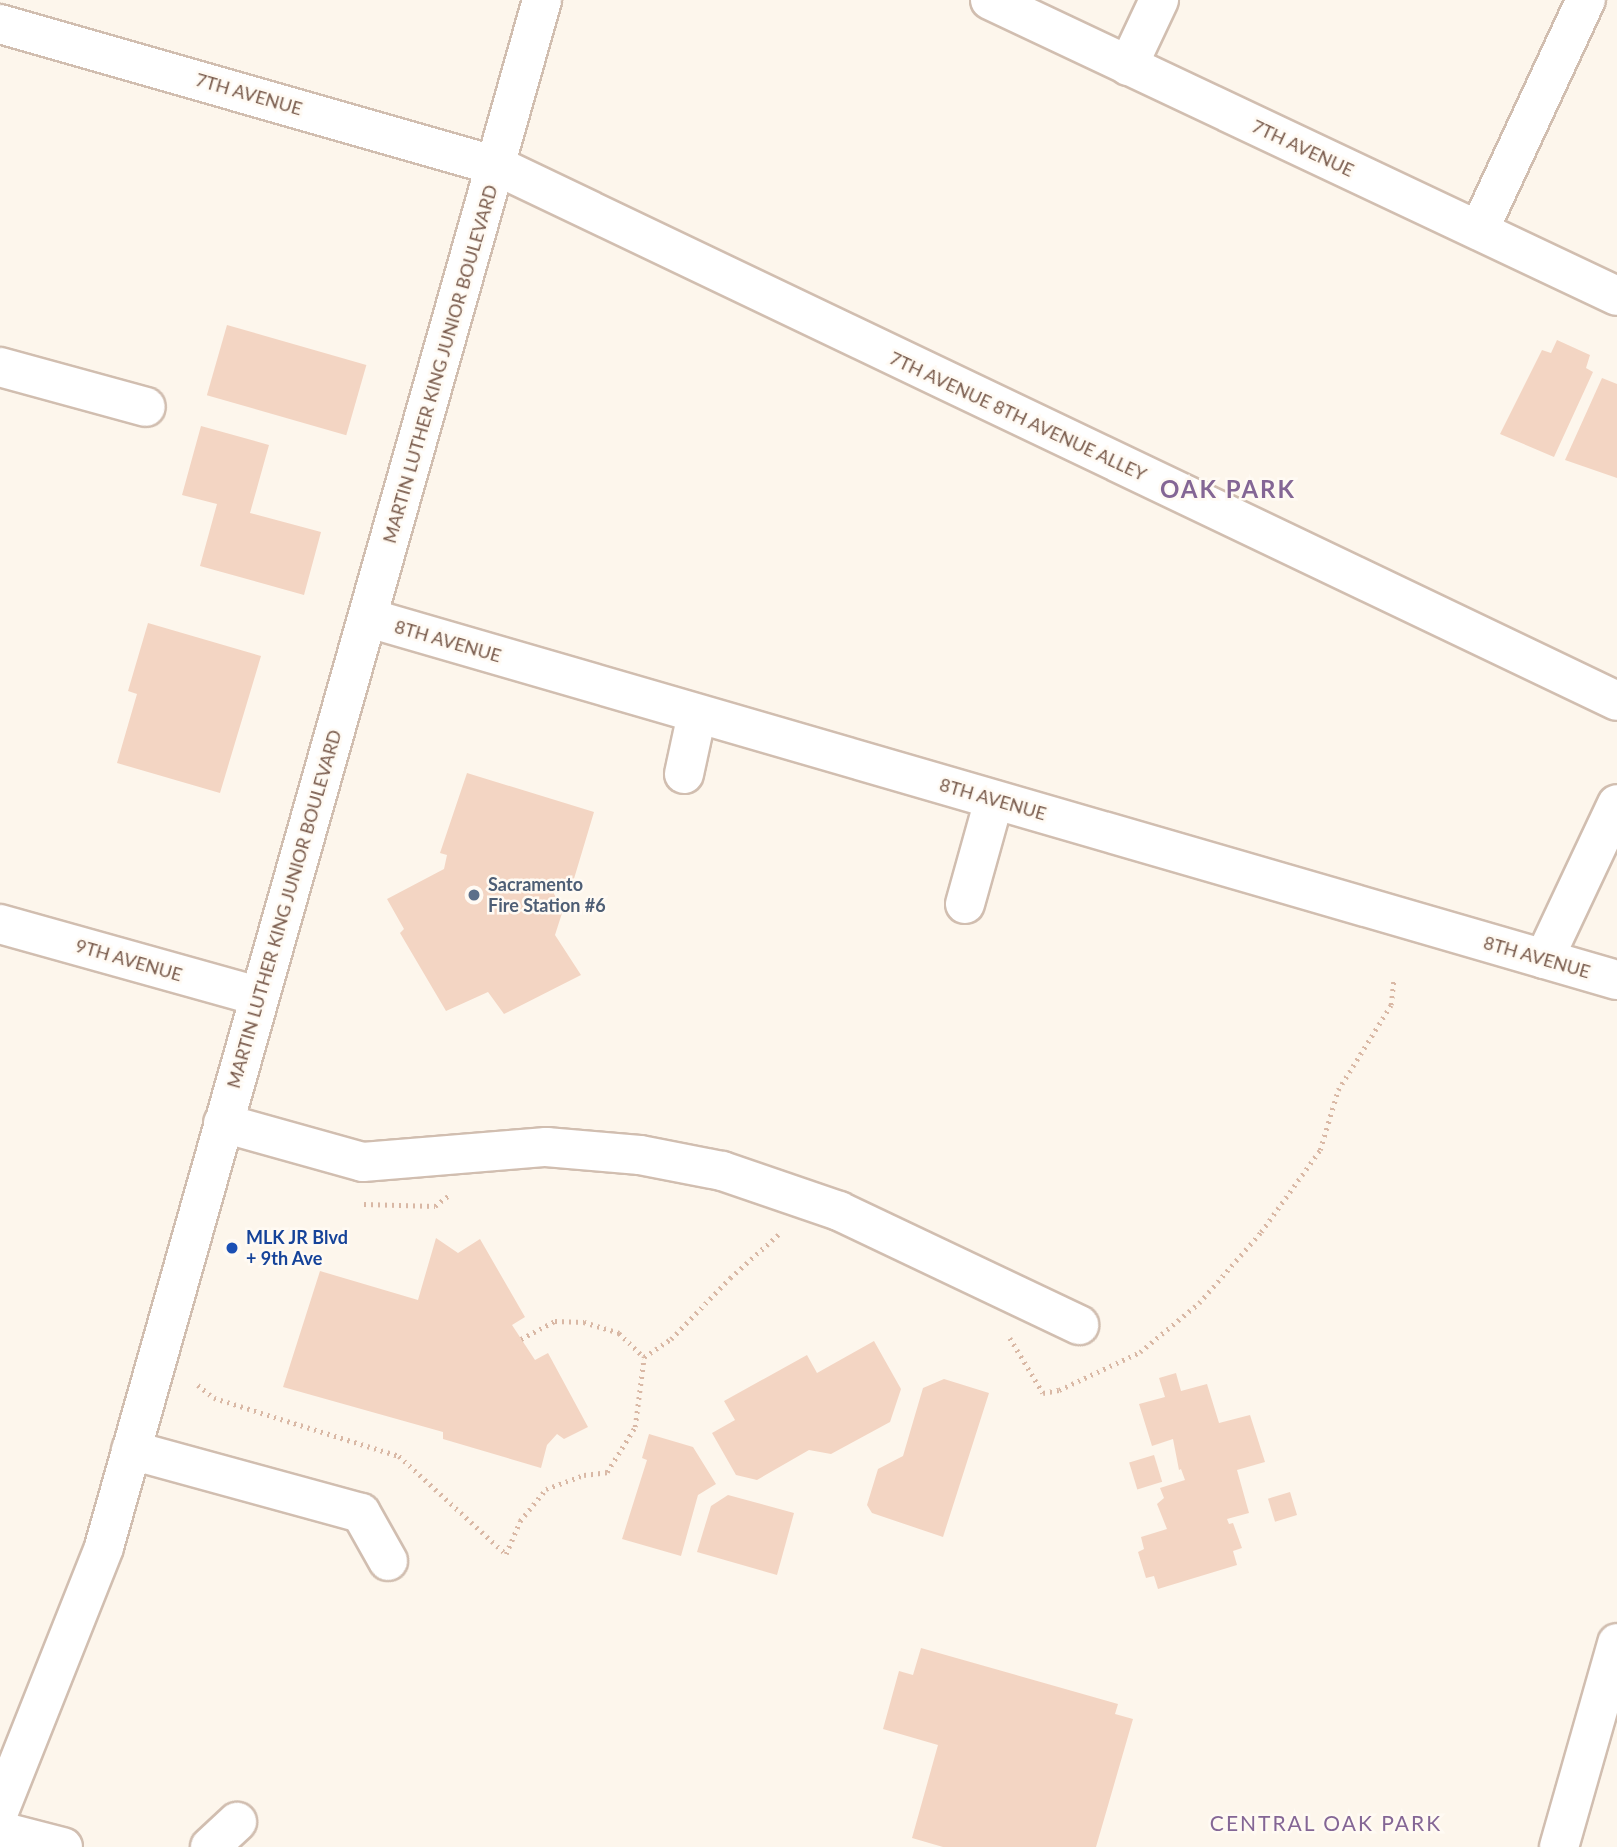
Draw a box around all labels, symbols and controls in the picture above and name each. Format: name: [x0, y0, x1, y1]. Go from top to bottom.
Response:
street label: 7TH AVENUE: [193, 68, 305, 120]
street label: 7TH AVENUE: [1248, 115, 1358, 181]
street label: MARTIN LUTHER KING JUNIOR BOULEVARD: [378, 182, 502, 546]
street label: 7TH AVENUE 8TH AVENUE ALLEY: [885, 346, 1151, 486]
district label: OAK PARK: [1161, 475, 1295, 503]
street label: 8TH AVENUE: [392, 615, 504, 667]
street label: MARTIN LUTHER KING JUNIOR BOULEVARD: [222, 727, 346, 1091]
street label: 8TH AVENUE: [937, 773, 1049, 825]
place label: Sacramento Fire Station #6: [488, 874, 606, 917]
marker: Sacramento Fire Station #6: [466, 887, 482, 903]
street label: 8TH AVENUE: [1481, 931, 1593, 983]
street label: 9TH AVENUE: [73, 934, 185, 986]
place label: MLK JR Blvd + 9th Ave: [246, 1227, 348, 1270]
marker: MLK JR Blvd + 9th Ave: [224, 1240, 240, 1256]
district label: CENTRAL OAK PARK: [1212, 1810, 1440, 1836]

